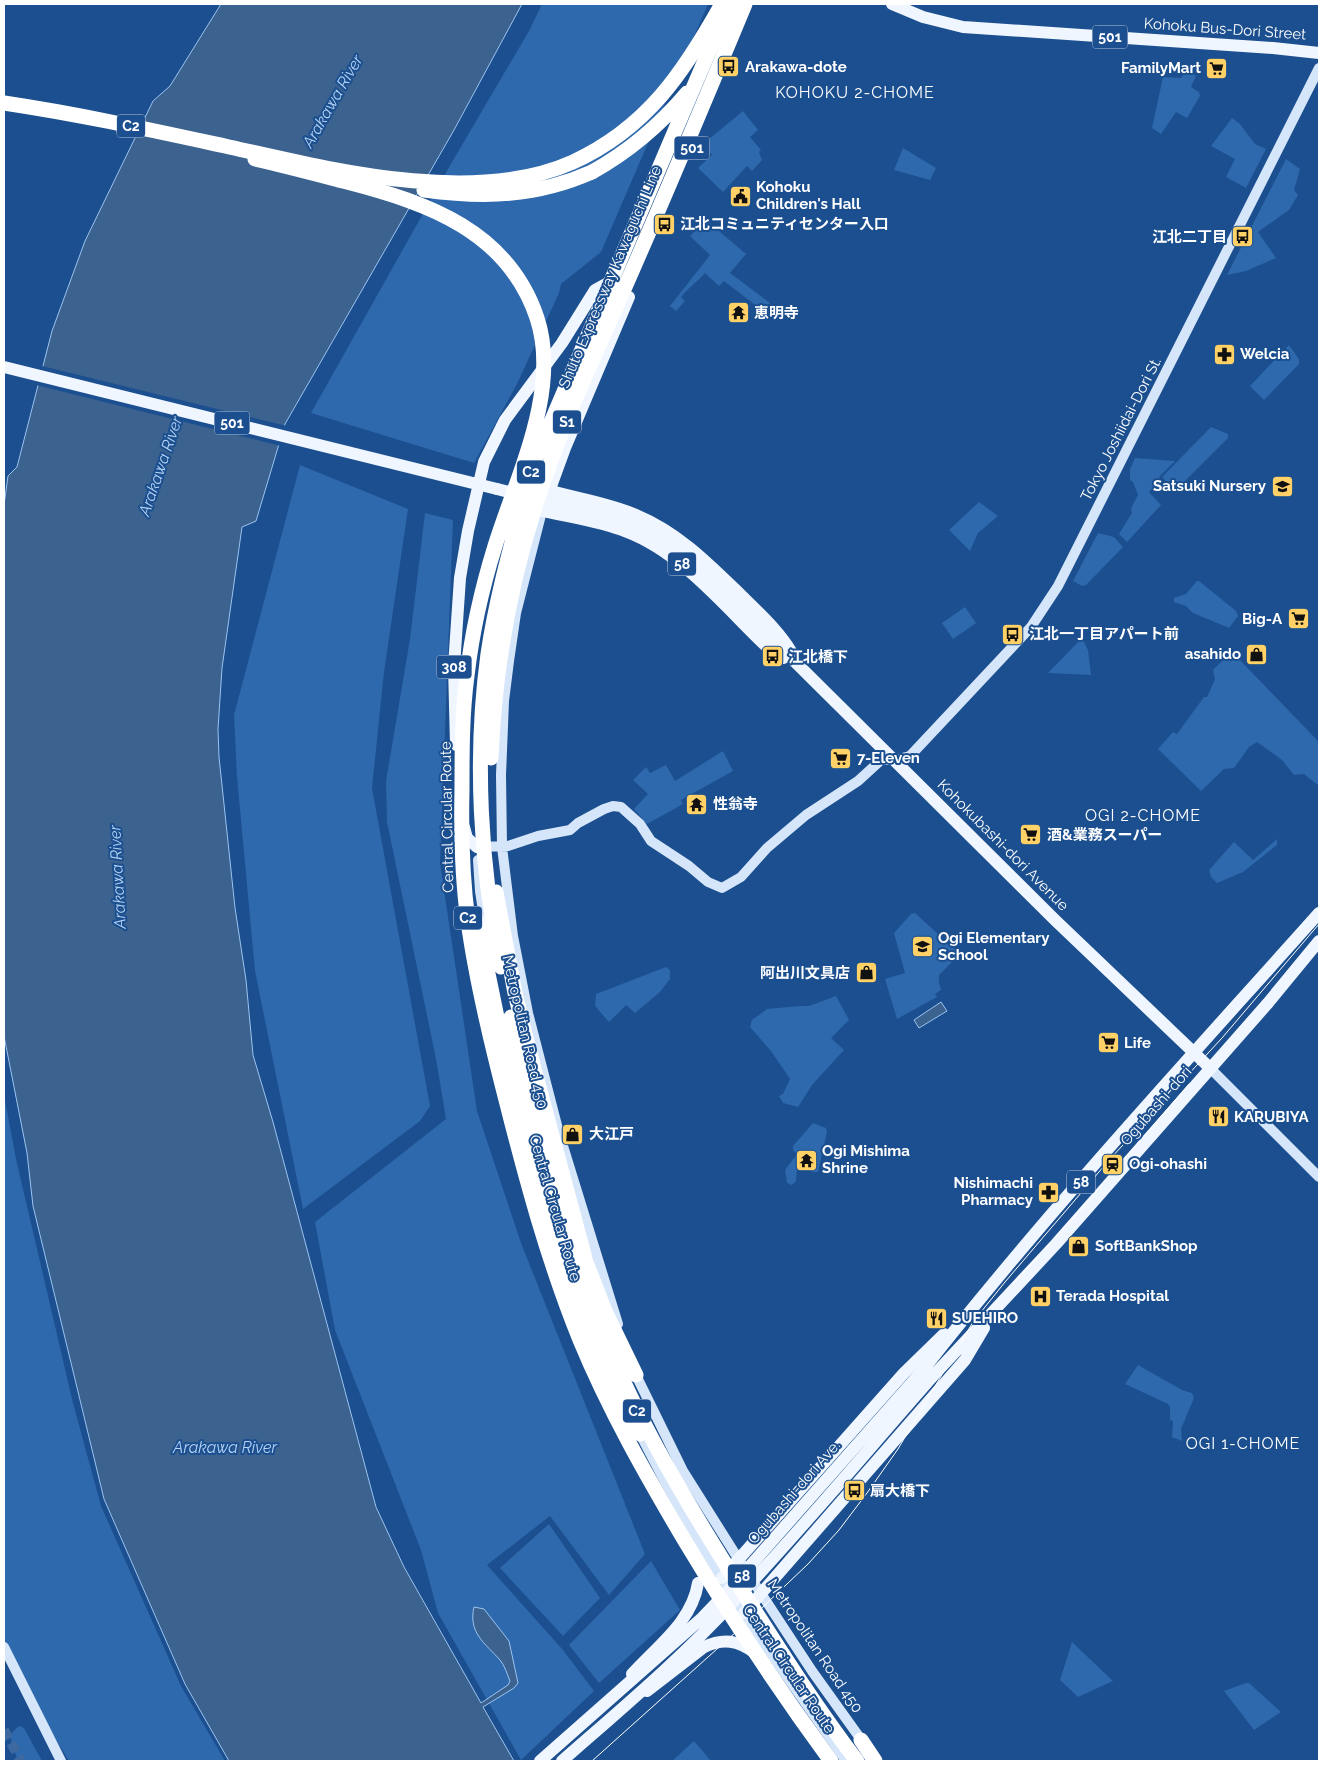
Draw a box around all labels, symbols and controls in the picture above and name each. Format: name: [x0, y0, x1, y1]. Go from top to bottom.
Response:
street label: Kohoku Bus-Dori Street: [1143, 14, 1307, 44]
road number: 501: [1092, 26, 1128, 48]
water label: Arakawa River: [298, 51, 367, 152]
bus stop icon: Arakawa-dote: [717, 55, 741, 79]
supermarket icon: FamilyMart: [1205, 56, 1229, 80]
place label: Arakawa-dote: [745, 58, 847, 76]
place label: FamilyMart: [1121, 59, 1201, 77]
district label: KOHOKU 2-CHOME: [775, 83, 935, 102]
road number: C2: [117, 114, 145, 138]
road number: 501: [674, 136, 710, 160]
street label: Shuto Expressway Kawaguchi Line: [555, 163, 665, 391]
place label: Kohoku Children's Hall: [756, 178, 861, 213]
public building icon: Kohoku Children's Hall: [728, 184, 752, 208]
bus stop icon: 江北コミュニティセンター入口: [652, 212, 676, 236]
place label: 江北コミュニティセンター入口: [680, 215, 889, 233]
bus stop icon: 江北二丁目: [1231, 225, 1255, 249]
place label: 江北二丁目: [1152, 228, 1227, 246]
temple icon: 恵明寺: [726, 301, 750, 325]
place label: 恵明寺: [754, 304, 799, 322]
pharmacy icon: Welcia: [1212, 342, 1236, 366]
place label: Welcia: [1240, 345, 1290, 363]
street label: Tokyo Joshiidai-Dori St.: [1077, 354, 1165, 504]
road number: S1: [553, 411, 581, 434]
road number: 501: [214, 412, 250, 434]
water label: Arakawa River: [134, 413, 187, 519]
road number: C2: [517, 461, 545, 484]
school or university icon: Satsuki Nursery: [1270, 474, 1294, 498]
place label: Satsuki Nursery: [1153, 477, 1267, 495]
road number: 58: [668, 552, 696, 576]
supermarket icon: Big-A: [1286, 607, 1310, 631]
place label: Big-A: [1242, 610, 1283, 628]
bus stop icon: 江北一丁目アパート前: [1001, 622, 1025, 646]
place label: 江北一丁目アパート前: [1029, 625, 1179, 643]
shop icon: asahido: [1245, 642, 1269, 666]
bus stop icon: 江北橋下: [760, 645, 784, 669]
place label: asahido: [1185, 645, 1241, 663]
place label: 江北橋下: [788, 648, 848, 666]
road number: 308: [436, 656, 472, 679]
street label: Central Circular Route: [437, 741, 457, 893]
supermarket icon: 7-Eleven: [829, 746, 853, 770]
place label: 7-Eleven: [857, 749, 920, 767]
street label: Kohokubashi-dori Avenue: [934, 776, 1073, 915]
temple icon: 性翁寺: [685, 792, 709, 816]
place label: 性翁寺: [713, 795, 758, 813]
district label: OGI 2-CHOME: [1085, 806, 1201, 825]
supermarket icon: 酒&業務スーパー: [1019, 823, 1043, 847]
water label: Arakawa River: [105, 824, 130, 930]
place label: 酒&業務スーパー: [1047, 826, 1163, 844]
road number: C2: [454, 906, 482, 930]
place label: Ogi Elementary School: [938, 929, 1050, 964]
school or university icon: Ogi Elementary School: [910, 935, 934, 959]
street label: Metropolitan Road 450: [499, 953, 551, 1111]
shop icon: 阿出川文具店: [854, 961, 878, 985]
place label: 阿出川文具店: [760, 964, 850, 982]
supermarket icon: Life: [1096, 1031, 1120, 1055]
place label: Life: [1124, 1034, 1151, 1052]
street label: Ogubashi-dori: [1117, 1063, 1195, 1149]
restaurant icon: KARUBIYA: [1206, 1105, 1230, 1129]
place label: KARUBIYA: [1234, 1108, 1310, 1126]
shop icon: 大江戸: [561, 1122, 585, 1146]
place label: 大江戸: [589, 1125, 634, 1143]
street label: Central Circular Route: [525, 1133, 585, 1283]
place label: Ogi Mishima Shrine: [822, 1142, 910, 1177]
temple icon: Ogi Mishima Shrine: [794, 1148, 818, 1172]
station icon: Ogi-ohashi: [1101, 1152, 1125, 1176]
place label: Ogi-ohashi: [1129, 1155, 1207, 1173]
road number: 58: [1067, 1170, 1095, 1194]
place label: Nishimachi Pharmacy: [954, 1174, 1034, 1209]
pharmacy icon: Nishimachi Pharmacy: [1037, 1180, 1061, 1204]
shop icon: SoftBankShop: [1067, 1234, 1091, 1258]
place label: SoftBankShop: [1095, 1237, 1198, 1255]
hospital icon: Terada Hospital: [1028, 1284, 1052, 1308]
place label: Terada Hospital: [1056, 1287, 1169, 1305]
restaurant icon: SUEHIRO: [924, 1306, 948, 1330]
place label: SUEHIRO: [952, 1309, 1018, 1327]
road number: C2: [623, 1400, 651, 1422]
district label: OGI 1-CHOME: [1186, 1434, 1300, 1453]
street label: Ogubashi-dori Ave.: [744, 1436, 844, 1548]
water label: Arakawa River: [172, 1438, 277, 1457]
bus stop icon: 扇大橋下: [842, 1479, 866, 1503]
place label: 扇大橋下: [870, 1482, 930, 1500]
road number: 58: [728, 1564, 756, 1588]
street label: Metropolitan Road 450: [764, 1576, 866, 1716]
street label: Central Circular Route: [739, 1601, 839, 1737]

